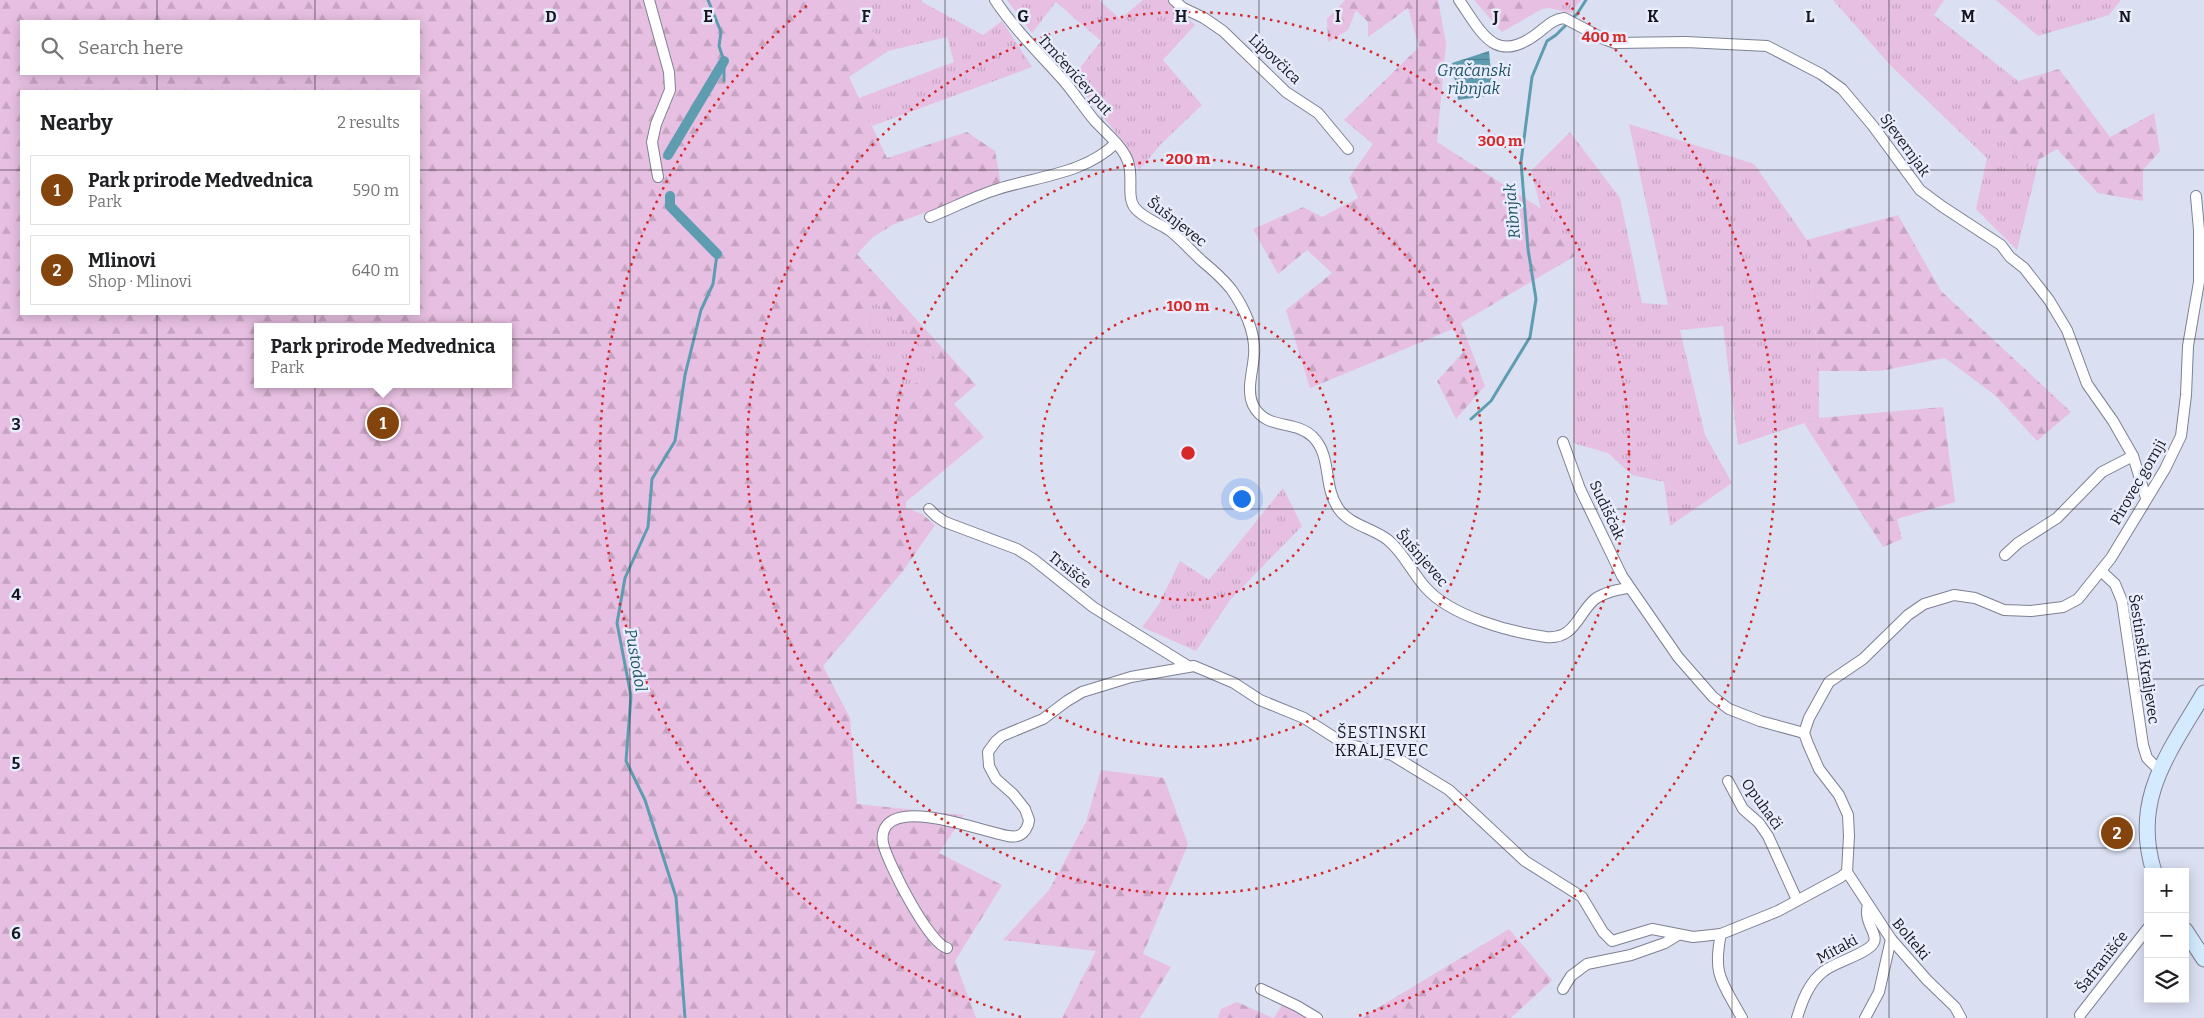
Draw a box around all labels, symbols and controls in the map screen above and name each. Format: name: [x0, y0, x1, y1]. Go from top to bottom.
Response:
text: D: [545, 7, 557, 26]
text: E: [703, 7, 713, 26]
text: F: [862, 7, 871, 26]
text: G: [1017, 7, 1029, 26]
text: H: [1175, 7, 1188, 26]
text: I: [1335, 7, 1341, 26]
text: J: [1492, 7, 1499, 26]
text: K: [1647, 7, 1659, 26]
text: L: [1806, 7, 1815, 26]
text: M: [1961, 7, 1975, 26]
text: N: [2119, 7, 2131, 26]
search box: [20, 20, 420, 75]
text: 400 m: [1581, 28, 1627, 46]
street label: Lipovčica: [1245, 30, 1305, 88]
street label: Trnčevićev put: [1034, 31, 1116, 119]
icon: search: [38, 34, 66, 62]
text: Search here: [78, 36, 183, 59]
water label: Gračanski ribnjak: [1437, 61, 1511, 98]
text: Nearby: [40, 110, 113, 136]
street label: Sjevernjak: [1876, 110, 1934, 180]
text: 2 results: [337, 113, 400, 132]
text: 300 m: [1478, 132, 1523, 150]
text: 200 m: [1166, 150, 1211, 168]
text: Park prirode Medvednica: [88, 169, 313, 192]
text: 1: [54, 181, 60, 200]
text: 590 m: [353, 181, 399, 200]
water label: Ribnjak: [1500, 182, 1524, 240]
text: Park: [88, 192, 122, 211]
street label: Šušnjevec: [1144, 193, 1211, 251]
text: Mlinovi: [88, 249, 156, 272]
text: 2: [52, 261, 62, 280]
text: 640 m: [351, 261, 399, 280]
text: Shop · Mlinovi: [88, 272, 192, 291]
text: 100 m: [1167, 297, 1210, 315]
popup: [254, 323, 512, 388]
text: Park prirode Medvednica: [271, 335, 495, 358]
text: Park: [271, 358, 304, 377]
pin: 1: [367, 404, 399, 442]
text: 3: [11, 415, 21, 434]
street label: Pirovec gornji: [2106, 436, 2170, 528]
centre of rings: [1179, 444, 1197, 462]
street label: Sudiščak: [1586, 478, 1629, 543]
your location: [1229, 486, 1255, 512]
street label: Šušnjevec: [1392, 526, 1452, 591]
street label: Trsišče: [1045, 548, 1095, 592]
text: 4: [11, 585, 21, 604]
street label: Šestinski Kraljevec: [2125, 593, 2163, 725]
water label: Pustodol: [621, 627, 651, 693]
district label: ŠESTINSKI KRALJEVEC: [1335, 722, 1429, 760]
text: 5: [12, 754, 21, 773]
street label: Opuhači: [1737, 775, 1787, 833]
pin: 2: [2101, 814, 2133, 852]
map controls: [2144, 868, 2189, 1003]
button: +: [2144, 868, 2189, 913]
button: −: [2144, 913, 2189, 958]
street label: Bolteki: [1888, 915, 1934, 964]
text: 6: [11, 924, 21, 943]
street label: Šafranišće: [2072, 927, 2132, 997]
street label: Mitaki: [1813, 930, 1861, 967]
button: layers: [2144, 958, 2189, 1003]

